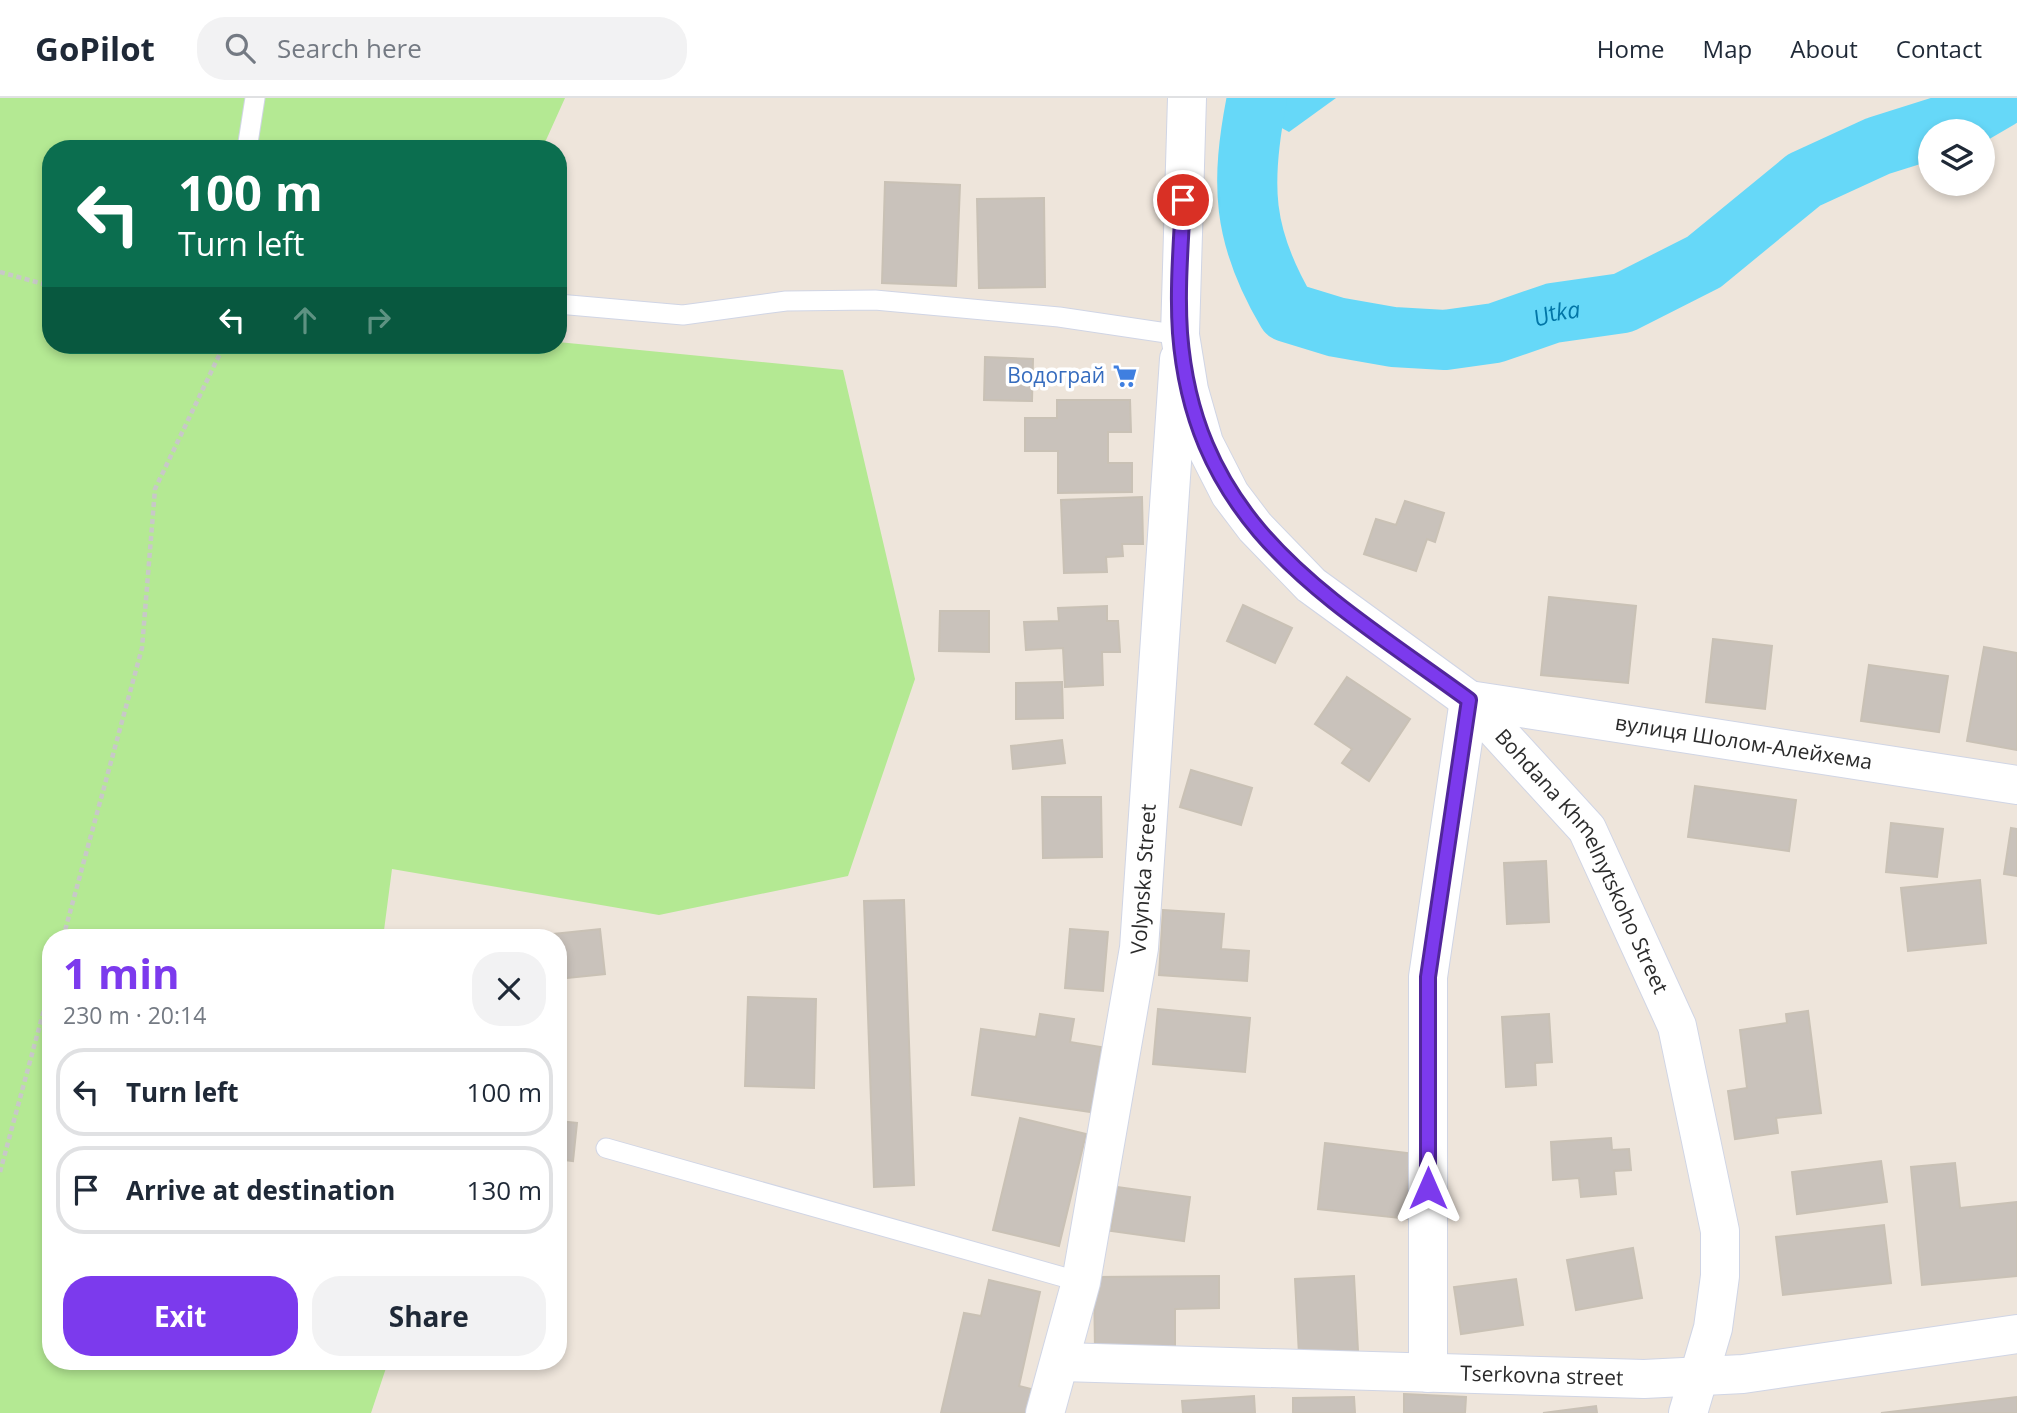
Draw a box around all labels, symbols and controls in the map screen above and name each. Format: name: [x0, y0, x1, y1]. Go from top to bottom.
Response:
search box: [197, 17, 687, 80]
text: GoPilot: [35, 26, 155, 71]
icon: search: [221, 29, 259, 67]
text: Search here: [277, 30, 422, 66]
text: Home: [1597, 32, 1665, 65]
text: Map: [1703, 32, 1752, 65]
text: About: [1790, 32, 1858, 65]
text: Contact: [1896, 32, 1982, 65]
map controls: [1918, 119, 1995, 196]
button: layers: [1918, 119, 1995, 196]
text: 100 m: [178, 159, 323, 225]
icon: left: [63, 168, 154, 259]
pin: [1153, 170, 1213, 230]
icon: arrive: [1164, 181, 1202, 219]
text: Turn left: [178, 222, 304, 265]
water label: Utka: [1528, 292, 1582, 334]
icon: left: [213, 301, 251, 339]
icon: ahead: [286, 301, 324, 339]
icon: right: [359, 301, 397, 339]
place label: Водограй: [1007, 361, 1105, 389]
supermarket icon: Водограй: [1111, 362, 1139, 390]
street label: вулиця Шолом-Алейхема: [1613, 708, 1874, 775]
street label: Bohdana Khmelnytskoho Street: [1489, 723, 1675, 998]
street label: Volynska Street: [1124, 803, 1162, 955]
text: 1 min: [63, 944, 180, 1001]
button: close: [472, 952, 546, 1026]
text: 230 m · 20:14: [63, 999, 206, 1031]
icon: left: [67, 1073, 105, 1111]
text: Turn left: [126, 1074, 238, 1110]
text: 100 m: [467, 1074, 542, 1110]
position arrow: [1391, 1151, 1465, 1225]
icon: arrive: [67, 1171, 105, 1209]
text: Arrive at destination: [126, 1172, 395, 1208]
text: 130 m: [467, 1172, 542, 1208]
button: Exit: [63, 1276, 298, 1356]
button: Share: [312, 1276, 546, 1356]
street label: Tserkovna street: [1460, 1359, 1624, 1391]

